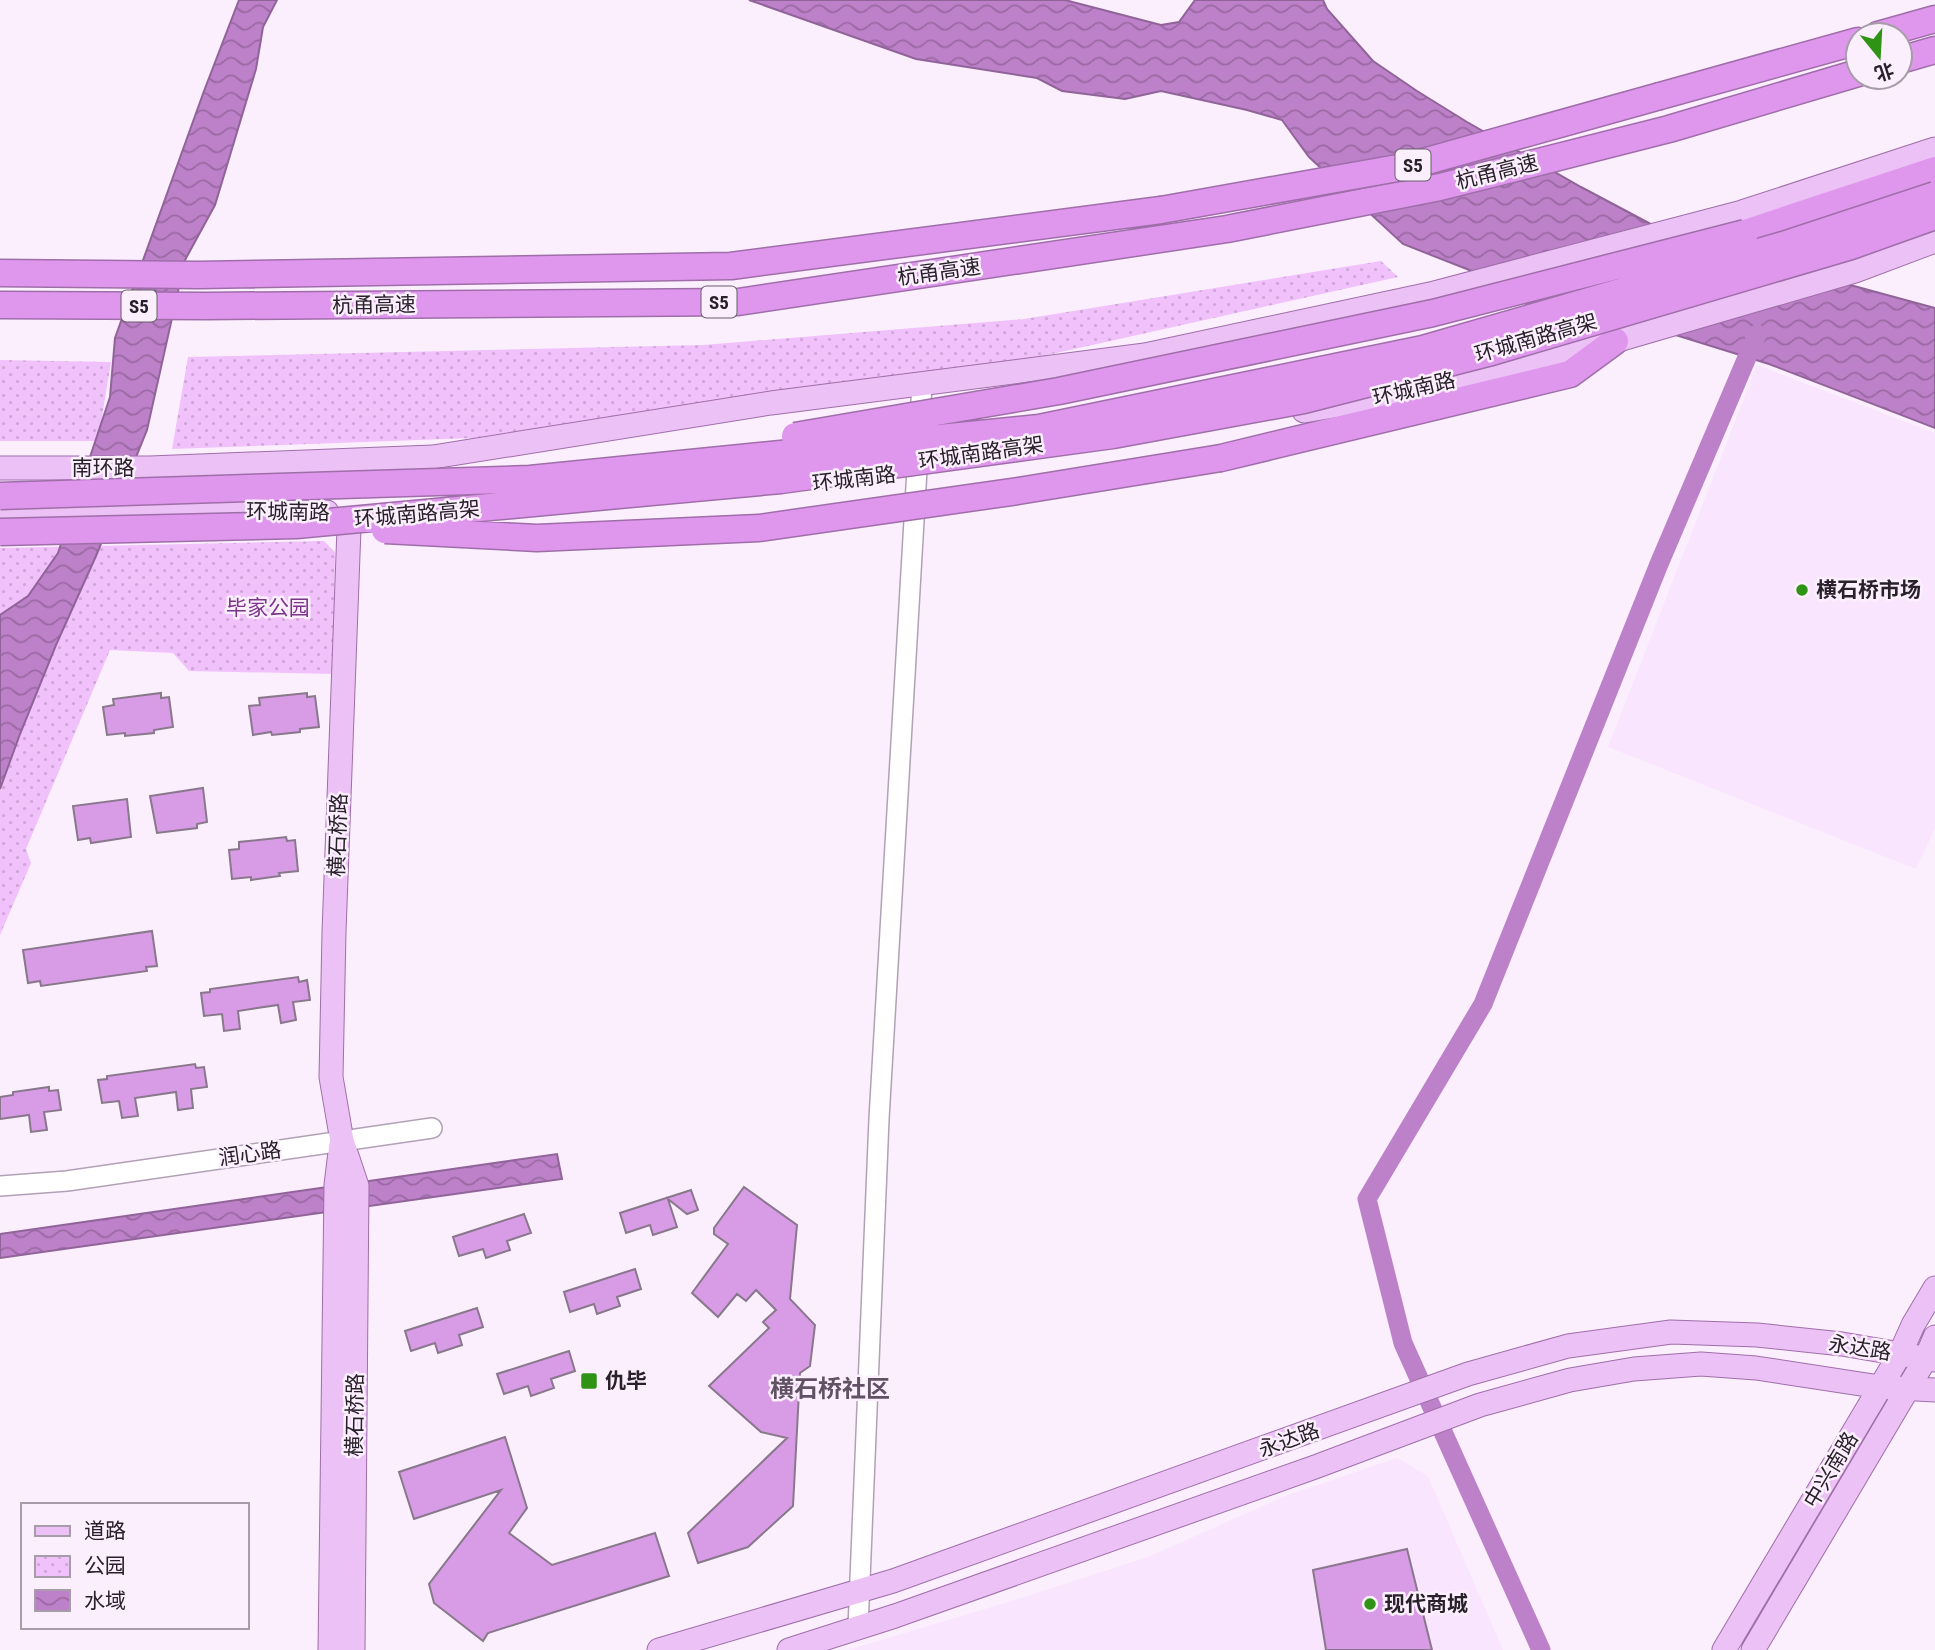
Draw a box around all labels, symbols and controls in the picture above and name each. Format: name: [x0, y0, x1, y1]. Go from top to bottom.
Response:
north arrow: [1844, 21, 1914, 91]
text: 北: [1872, 58, 1897, 86]
road number: S5: [1396, 150, 1430, 181]
street label: 杭甬高速: [1453, 150, 1541, 194]
street label: 杭甬高速: [896, 254, 982, 290]
road number: S5: [702, 286, 736, 318]
road number: S5: [122, 290, 156, 322]
street label: 杭甬高速: [332, 292, 416, 318]
street label: 环城南路高架: [1472, 309, 1600, 367]
street label: 环城南路: [1370, 368, 1458, 410]
street label: 环城南路高架: [917, 432, 1045, 474]
street label: 南环路: [72, 456, 135, 480]
street label: 环城南路: [811, 462, 897, 496]
street label: 环城南路高架: [353, 497, 481, 531]
street label: 环城南路: [246, 499, 330, 525]
place label: 横石桥市场: [1816, 578, 1921, 602]
marker: 横石桥市场: [1794, 582, 1810, 598]
park label: 毕家公园: [226, 596, 310, 620]
street label: 横石桥路: [325, 793, 351, 877]
street label: 润心路: [217, 1138, 283, 1170]
street label: 永达路: [1827, 1331, 1893, 1365]
place label: 仇毕: [605, 1369, 647, 1393]
marker: 仇毕: [579, 1371, 599, 1391]
street label: 横石桥路: [342, 1373, 368, 1457]
district label: 横石桥社区: [770, 1375, 890, 1403]
street label: 永达路: [1255, 1418, 1323, 1462]
street label: 中兴南路: [1799, 1428, 1863, 1512]
legend: [21, 1503, 248, 1629]
text: 道路: [84, 1519, 126, 1543]
text: 公园: [84, 1554, 126, 1578]
text: 水域: [84, 1589, 126, 1613]
place label: 现代商城: [1384, 1592, 1468, 1616]
marker: 现代商城: [1362, 1596, 1378, 1612]

